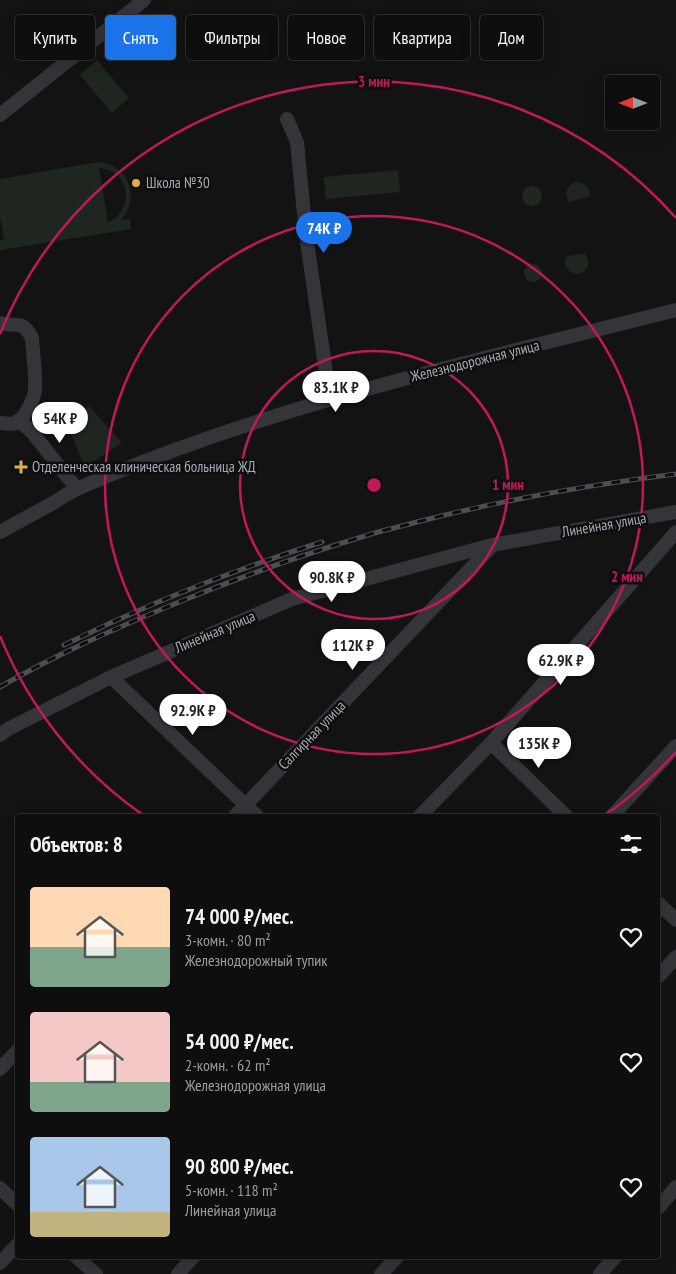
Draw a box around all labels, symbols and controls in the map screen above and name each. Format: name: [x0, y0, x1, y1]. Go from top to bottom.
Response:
chip: Купить: [15, 15, 95, 60]
chip: Снять: [105, 15, 176, 60]
chip: Фильтры: [186, 15, 278, 60]
chip: Новое: [288, 15, 364, 60]
chip: Квартира: [374, 15, 470, 60]
chip: Дом: [480, 15, 543, 60]
text: 3 мин: [358, 72, 390, 91]
north arrow: [605, 75, 660, 130]
map controls: [605, 75, 660, 130]
place label: Школа №30: [146, 173, 210, 192]
marker: Школа №30: [130, 177, 142, 189]
pin: 74K ₽: [289, 212, 359, 254]
text: 74K ₽: [307, 218, 341, 238]
street label: Железнодорожная улица: [407, 335, 541, 386]
pin: 83.1K ₽: [290, 370, 382, 413]
text: 83.1K ₽: [313, 377, 359, 397]
pin: 54K ₽: [25, 402, 95, 444]
text: 54K ₽: [43, 408, 77, 428]
place label: Отделенческая клиническая больница ЖД: [32, 457, 256, 476]
marker: Отделенческая клиническая больница ЖД: [14, 460, 28, 474]
text: 1 мин: [492, 475, 524, 494]
centre of rings: [365, 476, 383, 494]
street label: Линейная улица: [559, 508, 648, 541]
pin: 90.8K ₽: [286, 560, 378, 603]
text: 90.8K ₽: [309, 567, 355, 587]
text: 2 мин: [611, 567, 643, 586]
street label: Линейная улица: [171, 606, 258, 657]
pin: 112K ₽: [312, 628, 394, 671]
text: 112K ₽: [332, 635, 374, 655]
pin: 62.9K ₽: [515, 644, 607, 686]
text: 62.9K ₽: [538, 650, 584, 670]
pin: 92.9K ₽: [147, 694, 239, 736]
street label: Салгирная улица: [274, 696, 349, 773]
text: 92.9K ₽: [170, 700, 216, 720]
pin: 135K ₽: [498, 726, 580, 769]
text: 135K ₽: [518, 733, 560, 753]
icon: filters: [617, 830, 645, 858]
text: Объектов: 8: [30, 831, 123, 858]
text: 74 000 ₽/мес.: [185, 903, 294, 930]
icon: home: [70, 907, 130, 967]
icon: heart: [617, 923, 645, 951]
text: 3-комн. · 80 m²: [185, 930, 271, 950]
text: Железнодорожный тупик: [185, 950, 328, 970]
text: 54 000 ₽/мес.: [185, 1028, 294, 1055]
icon: home: [70, 1032, 130, 1092]
icon: heart: [617, 1048, 645, 1076]
text: 2-комн. · 62 m²: [185, 1055, 271, 1075]
text: Железнодорожная улица: [185, 1075, 326, 1095]
text: 90 800 ₽/мес.: [185, 1153, 294, 1180]
icon: home: [70, 1157, 130, 1217]
icon: heart: [617, 1173, 645, 1201]
text: 5-комн. · 118 m²: [185, 1180, 278, 1200]
text: Линейная улица: [185, 1200, 276, 1220]

